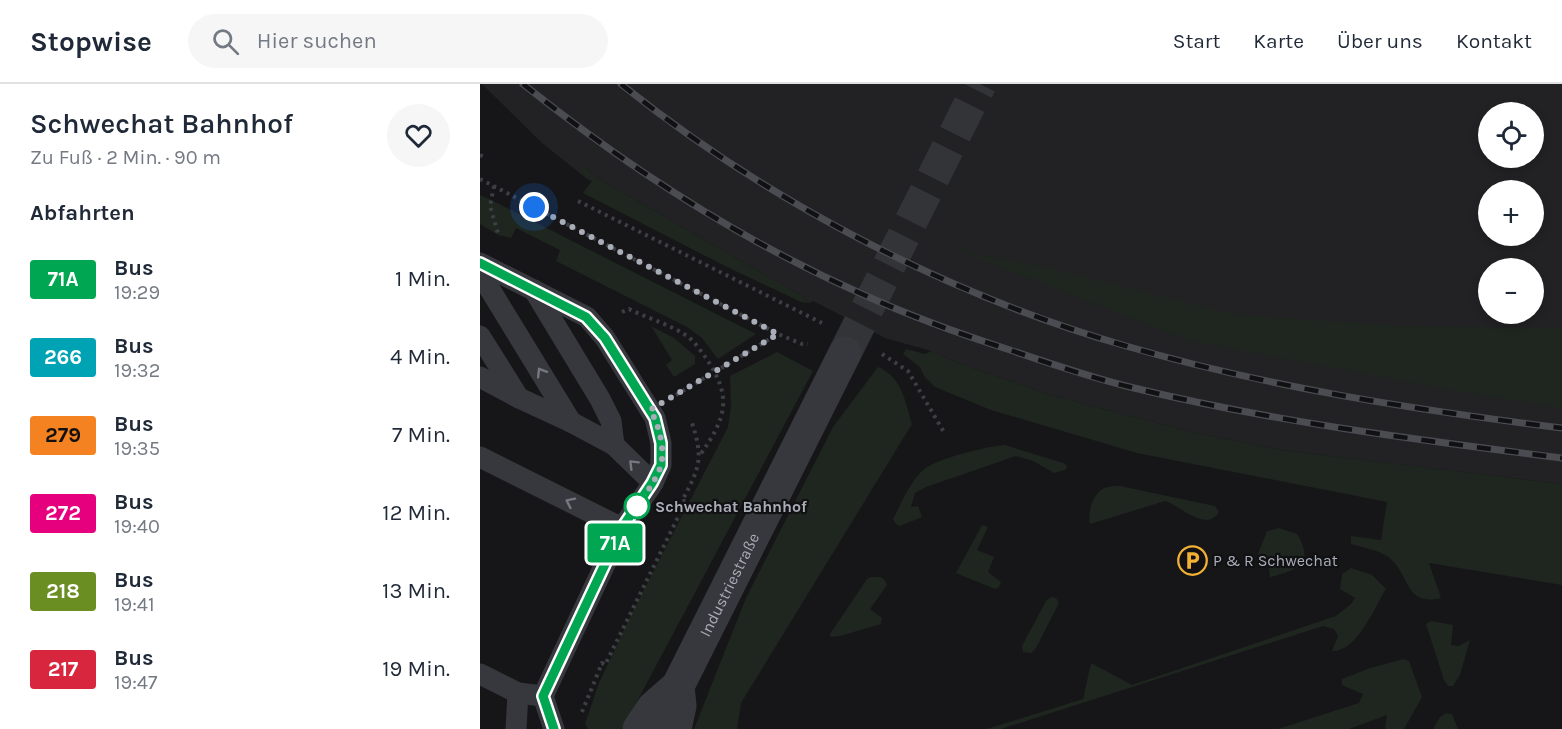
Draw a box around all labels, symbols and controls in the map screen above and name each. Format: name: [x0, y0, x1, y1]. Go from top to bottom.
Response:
search box: [188, 14, 608, 68]
text: Stopwise: [30, 25, 152, 58]
icon: search: [209, 25, 242, 58]
text: Hier suchen: [257, 28, 377, 54]
text: Start: [1173, 29, 1220, 53]
text: Karte: [1253, 29, 1304, 53]
text: Über uns: [1337, 29, 1423, 53]
text: Kontakt: [1456, 29, 1532, 53]
map controls: [1478, 102, 1544, 324]
button: locate: [1478, 102, 1544, 168]
button: heart: [387, 104, 450, 167]
text: Schwechat Bahnhof: [30, 107, 293, 140]
text: Zu Fuß · 2 Min. · 90 m: [30, 146, 221, 169]
button: +: [1478, 180, 1544, 246]
your location: [519, 192, 549, 222]
text: Abfahrten: [30, 200, 135, 226]
text: Bus: [114, 255, 154, 281]
button: −: [1478, 258, 1544, 324]
text: 1 Min.: [395, 266, 450, 292]
text: 71A: [47, 267, 79, 291]
text: 19:29: [114, 281, 160, 304]
text: Bus: [114, 333, 154, 359]
text: 4 Min.: [390, 344, 450, 370]
text: 266: [44, 345, 82, 369]
text: 19:32: [114, 359, 160, 382]
one-way arrow: [536, 368, 548, 378]
text: Bus: [114, 411, 154, 437]
text: 7 Min.: [392, 422, 450, 448]
text: 279: [45, 423, 81, 447]
text: 19:35: [114, 437, 160, 460]
one-way arrow: [630, 460, 640, 471]
text: Bus: [114, 489, 154, 515]
marker: Schwechat Bahnhof: [624, 493, 650, 519]
one-way arrow: [565, 497, 576, 509]
place label: Schwechat Bahnhof: [655, 497, 807, 516]
text: 12 Min.: [382, 500, 450, 526]
text: 272: [45, 501, 81, 525]
text: 19:40: [114, 515, 160, 538]
line badge: 71A: [580, 524, 650, 562]
street label: Industriestraße: [695, 530, 763, 640]
text: 71A: [599, 531, 631, 555]
parking icon: P & R Schwechat: [1176, 544, 1208, 576]
place label: P & R Schwechat: [1213, 551, 1338, 570]
text: Bus: [114, 567, 154, 593]
text: 13 Min.: [382, 578, 450, 604]
text: 218: [46, 579, 80, 603]
text: 19:41: [114, 593, 155, 616]
text: Bus: [114, 645, 154, 671]
text: 19 Min.: [382, 656, 450, 682]
text: 217: [48, 657, 78, 681]
text: 19:47: [114, 671, 157, 694]

